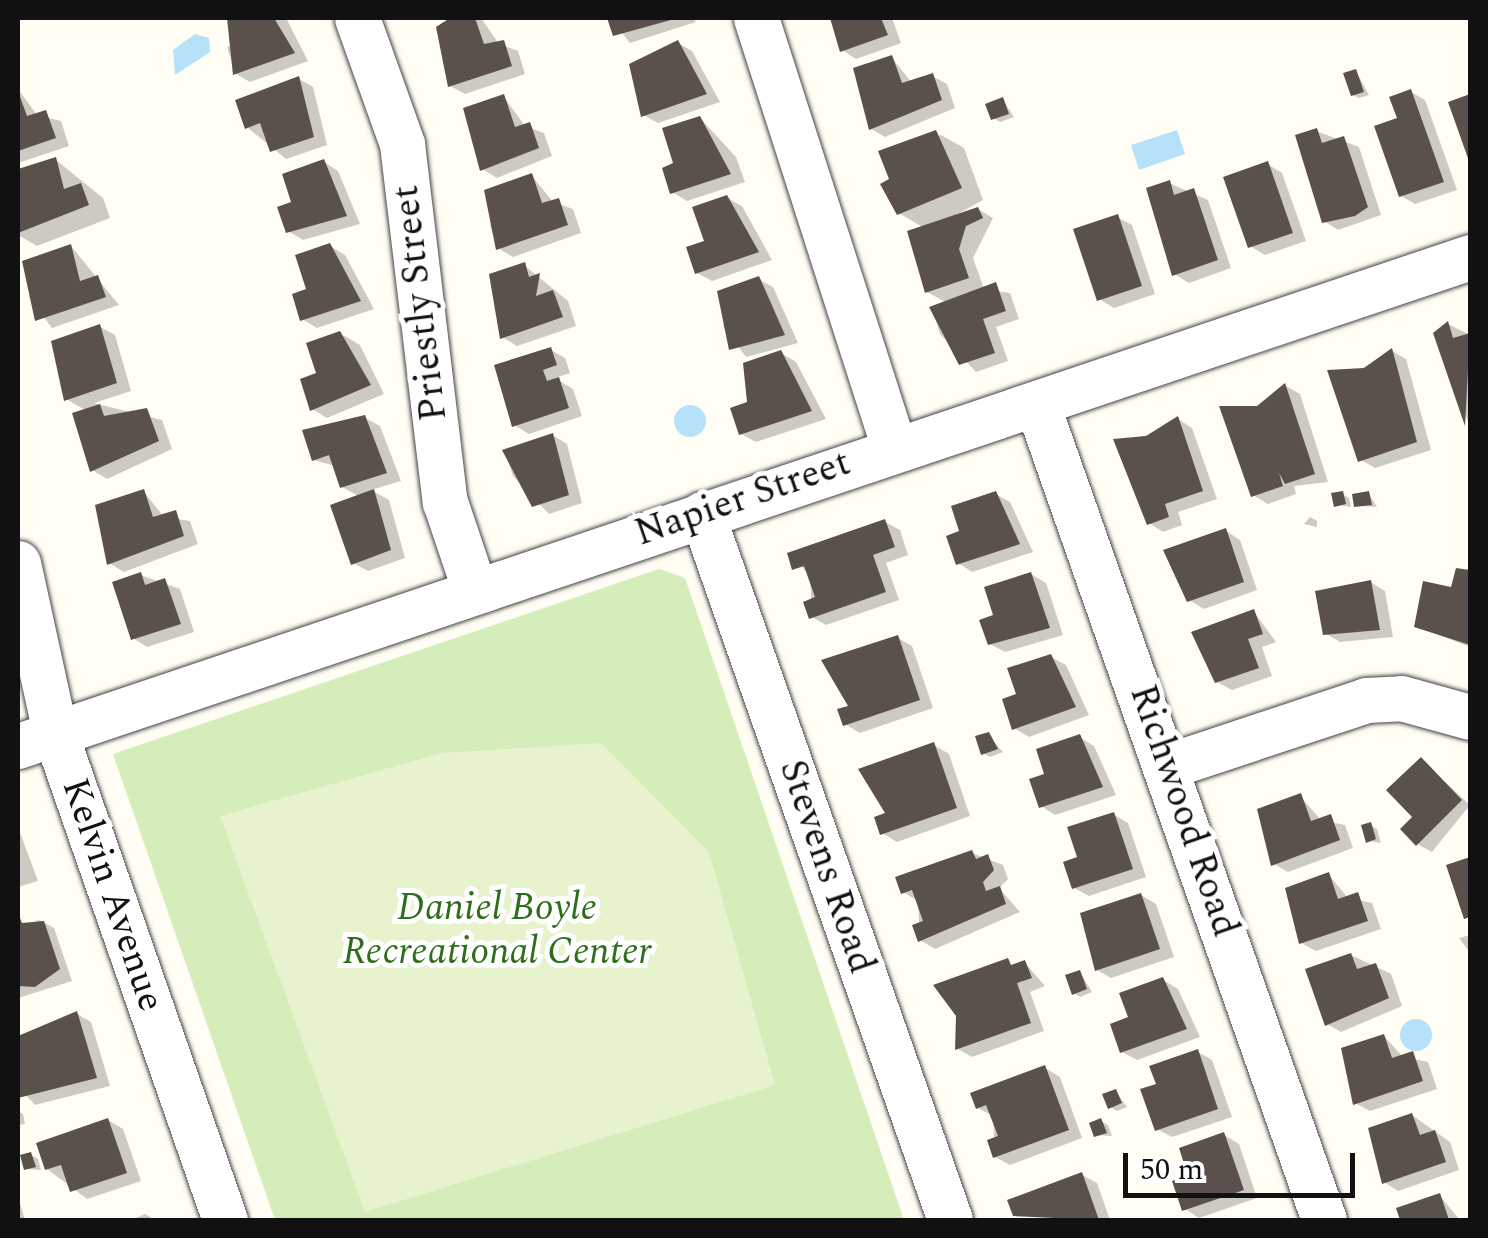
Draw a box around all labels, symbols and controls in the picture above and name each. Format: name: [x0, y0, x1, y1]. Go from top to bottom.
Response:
street label: Priestly Street: [384, 182, 458, 424]
street label: Napier Street: [629, 441, 857, 557]
street label: Richwood Road: [1119, 679, 1247, 943]
street label: Stevens Road: [768, 754, 884, 980]
street label: Kelvin Avenue: [51, 773, 173, 1017]
park label: Daniel Boyle Recreational Center: [342, 886, 652, 976]
scale bar: [1128, 1133, 1360, 1195]
text: 50 m: [1140, 1147, 1203, 1193]

